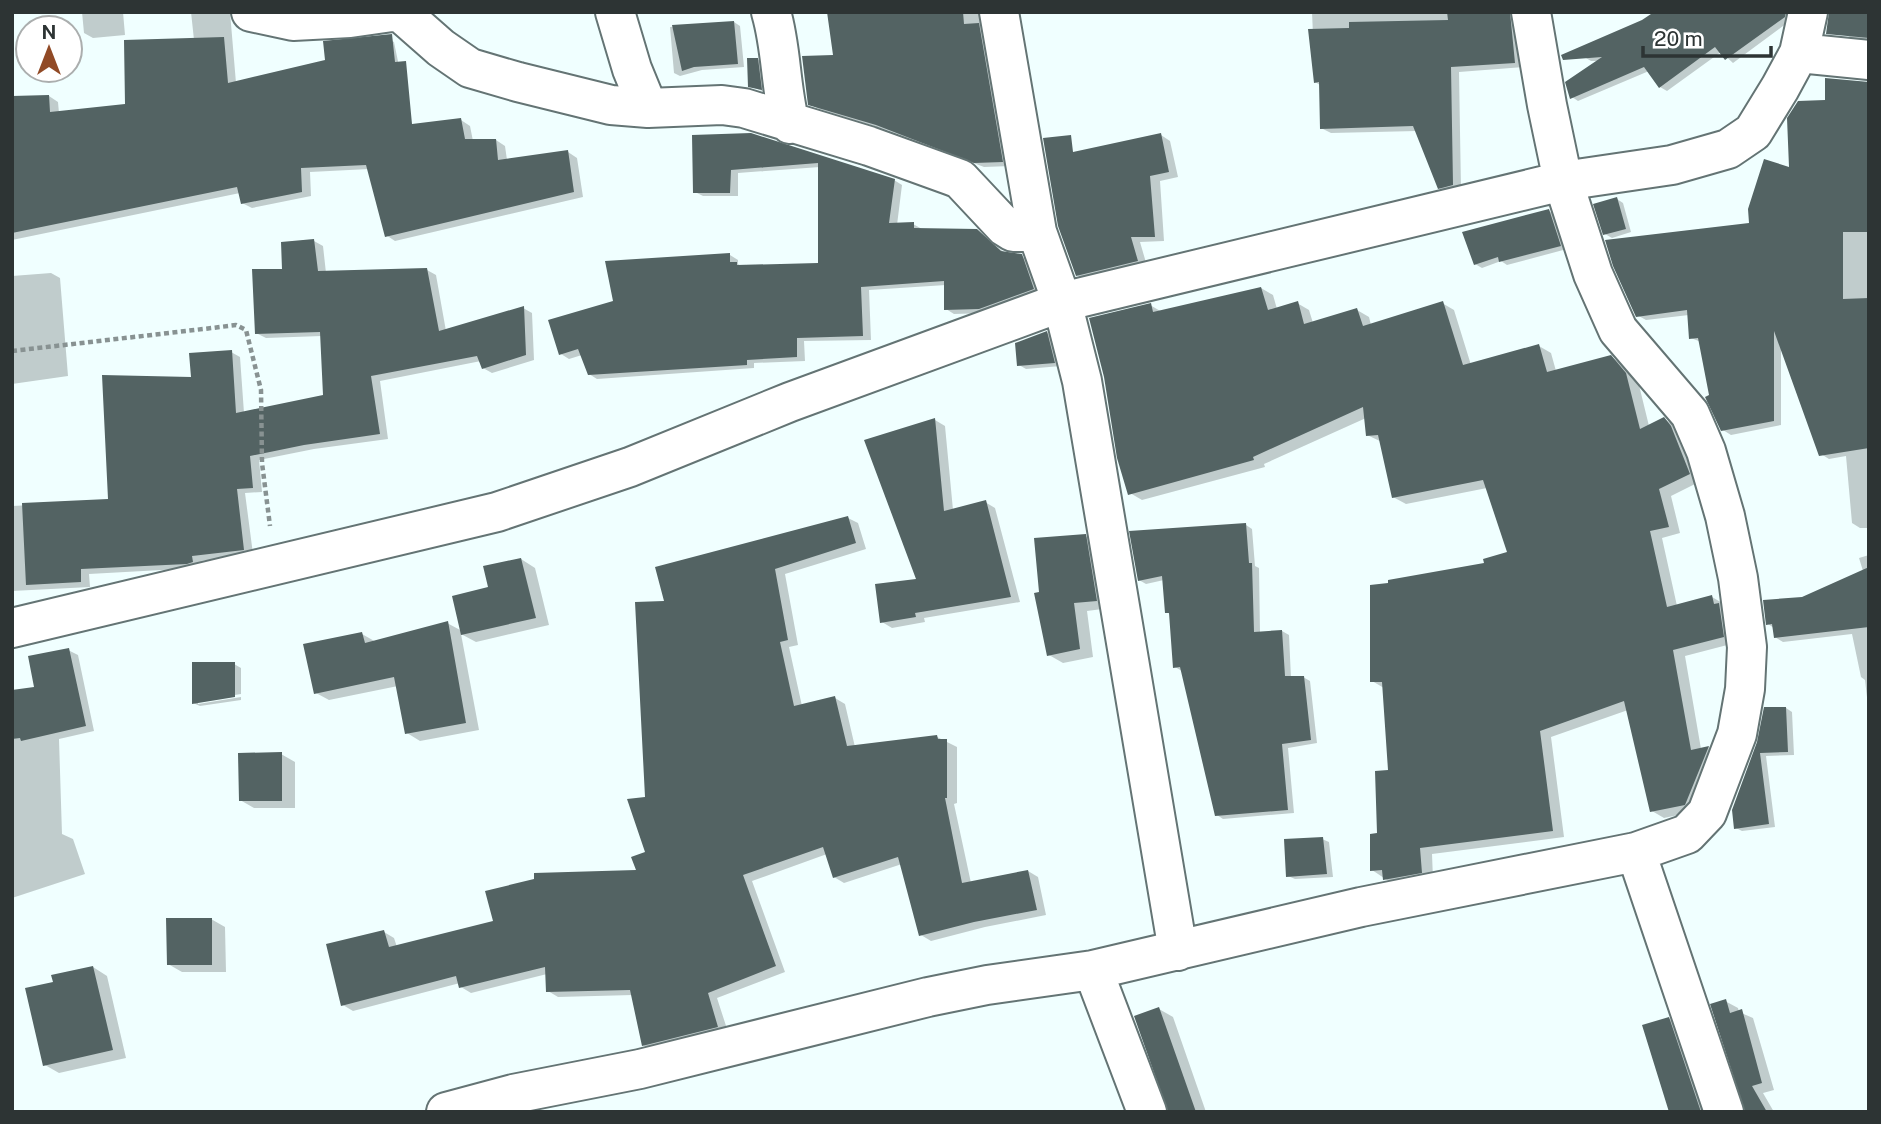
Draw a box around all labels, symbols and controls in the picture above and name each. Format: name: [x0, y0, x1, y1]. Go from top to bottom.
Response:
north arrow: [14, 14, 84, 84]
scale bar: [1643, 14, 1771, 58]
text: N: [42, 21, 56, 43]
text: 20 m: [1654, 26, 1703, 51]

